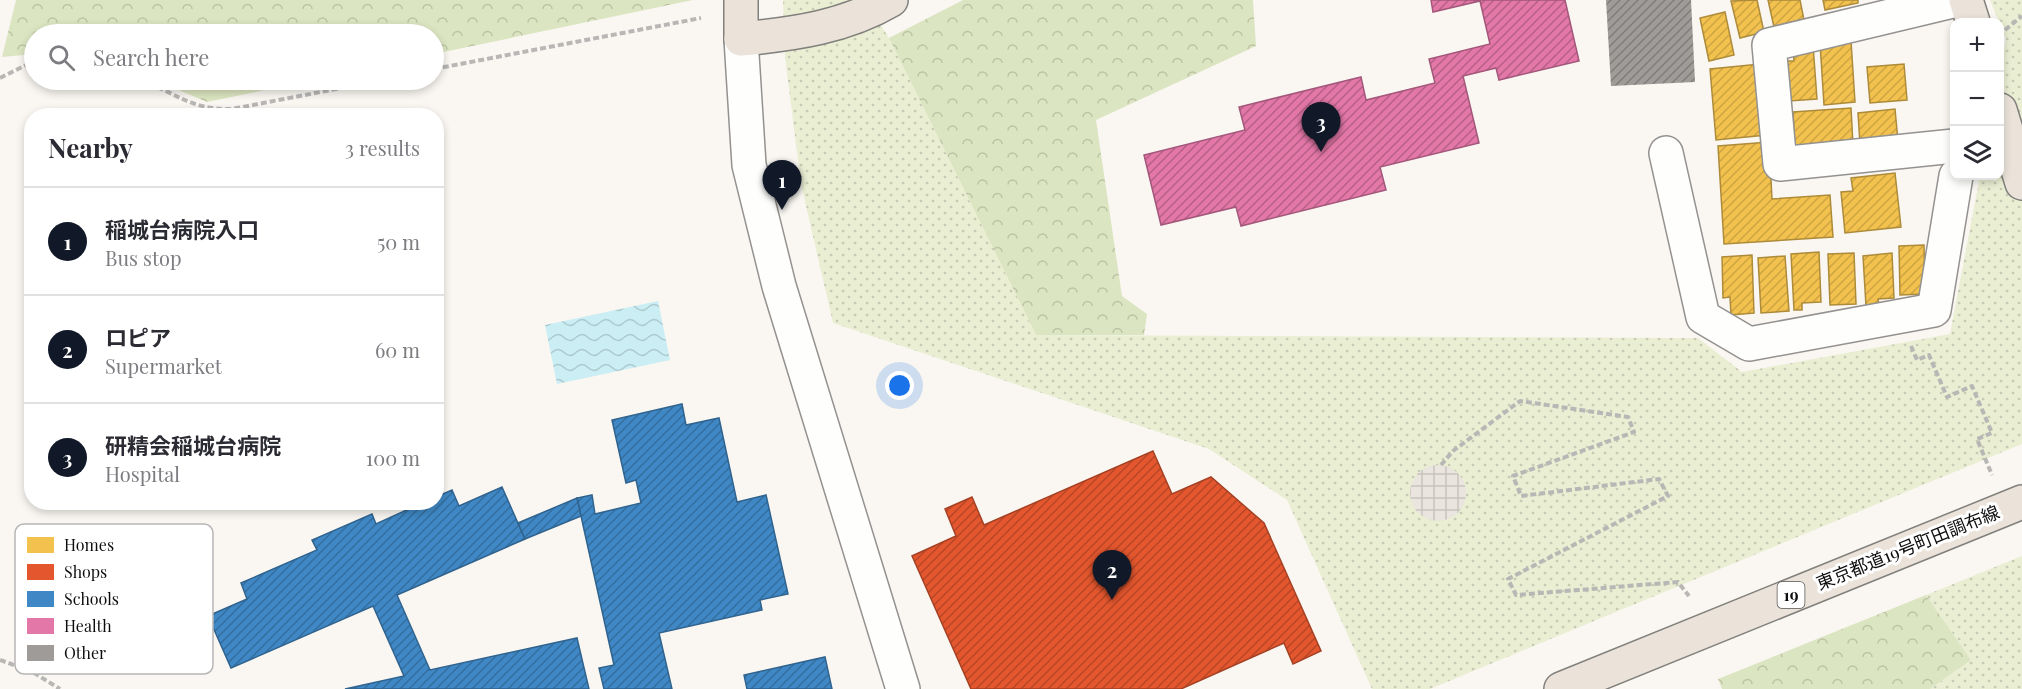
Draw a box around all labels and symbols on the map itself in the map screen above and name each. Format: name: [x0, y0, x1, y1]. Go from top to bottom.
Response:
pin: 3: [1302, 102, 1340, 152]
pin: 1: [762, 160, 802, 210]
your location: [885, 371, 914, 400]
street label: 東京都道19号町田調布線: [1812, 499, 2003, 595]
legend: [15, 524, 213, 674]
text: Homes: [64, 534, 114, 555]
pin: 2: [1092, 550, 1132, 600]
text: Shops: [64, 561, 107, 582]
road number: 19: [1778, 582, 1804, 608]
text: Schools: [64, 588, 119, 609]
text: Health: [64, 615, 112, 636]
text: Other: [64, 642, 106, 663]

